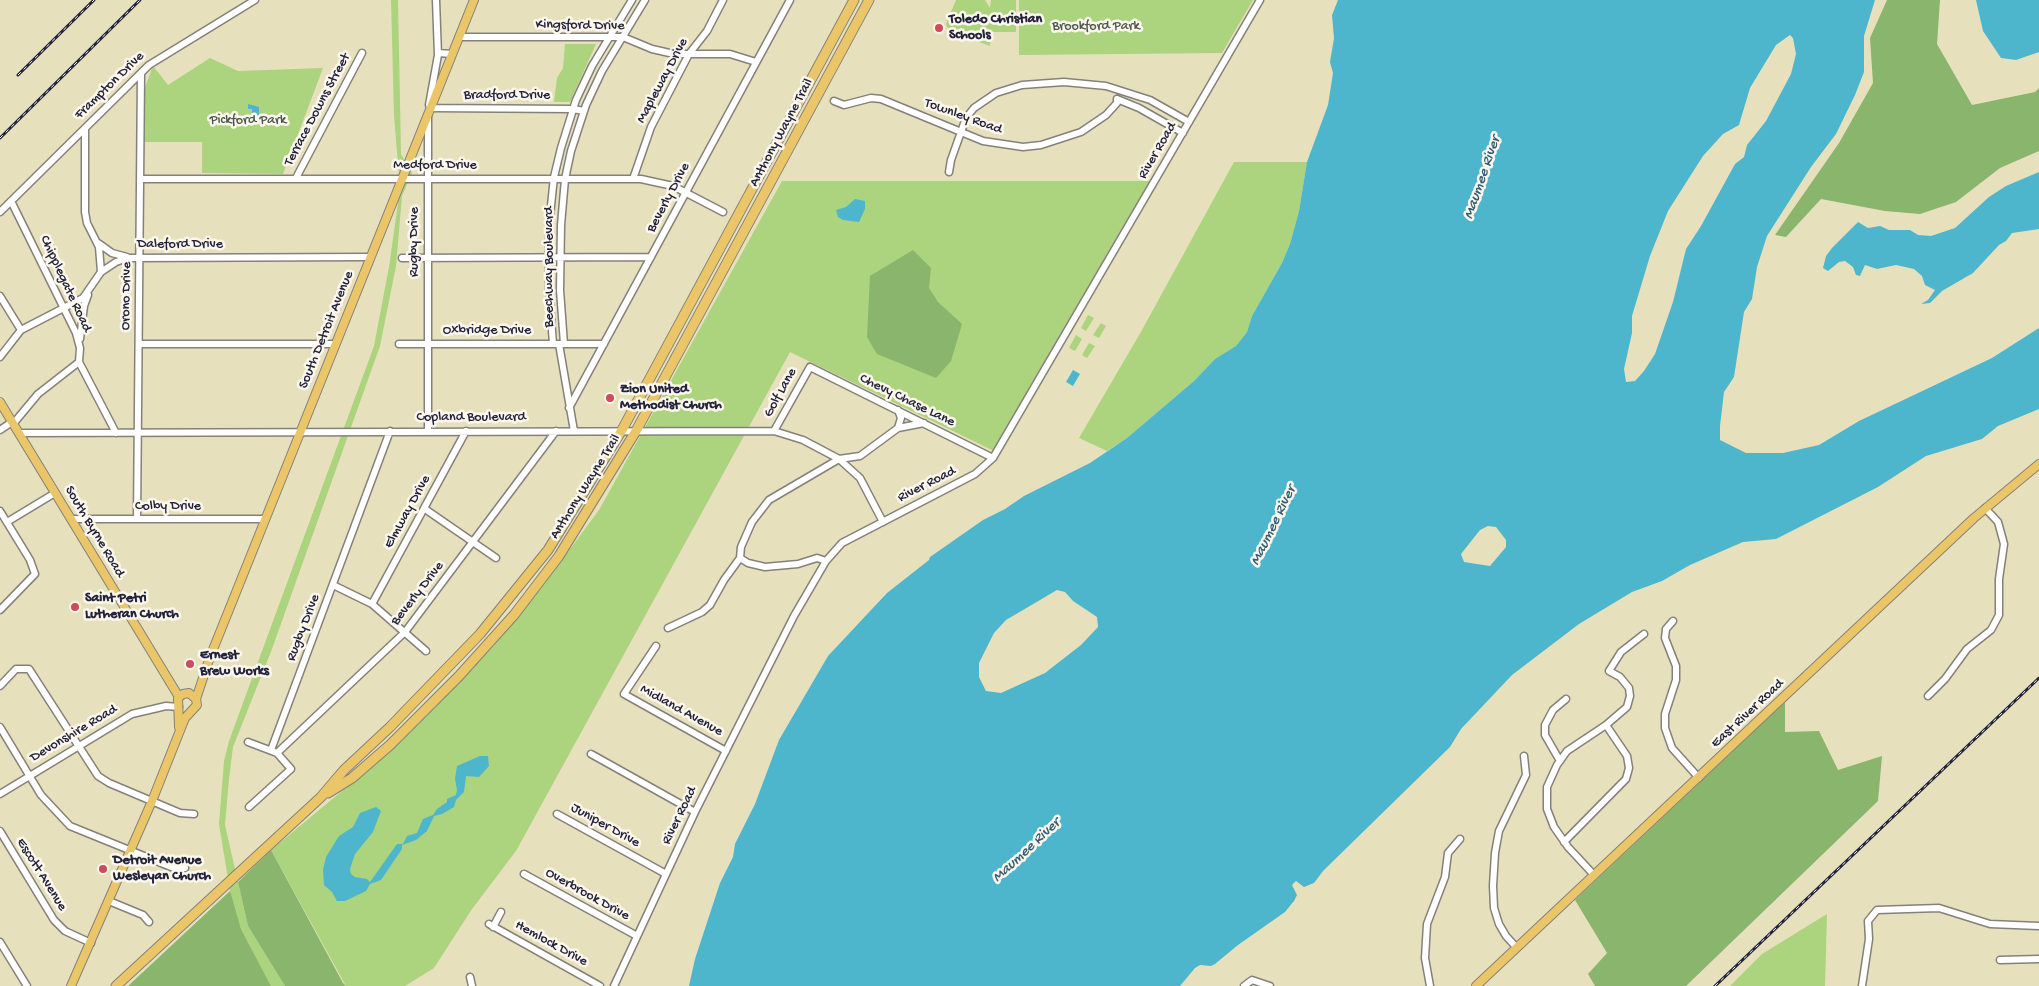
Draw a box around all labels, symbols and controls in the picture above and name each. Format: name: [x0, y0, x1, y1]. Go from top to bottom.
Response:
place label: Toledo Christian Schools: [949, 12, 1042, 44]
street label: Kingsford Drive: [535, 17, 625, 35]
park label: Brookford Park: [1052, 19, 1140, 35]
marker: Toledo Christian Schools: [933, 22, 945, 34]
street label: Mapleway Drive: [634, 36, 692, 126]
street label: Frampton Drive: [72, 49, 148, 123]
street label: Terrace Downs Street: [281, 51, 355, 169]
street label: Anthony Wayne Trail: [746, 76, 818, 190]
street label: Bradford Drive: [464, 88, 550, 104]
street label: Townley Road: [922, 95, 1004, 139]
park label: Pickford Park: [210, 113, 286, 129]
street label: River Road: [1135, 120, 1181, 182]
water label: Maumee River: [1460, 134, 1506, 222]
street label: Medford Drive: [393, 158, 477, 174]
street label: Beverly Drive: [644, 160, 694, 236]
street label: Beechway Boulevard: [542, 206, 558, 328]
street label: Rugby Drive: [407, 207, 423, 277]
street label: Chipplegate Road: [35, 233, 95, 335]
street label: Daleford Drive: [137, 237, 223, 253]
street label: Orono Drive: [118, 262, 136, 330]
street label: South Detroit Avenue: [296, 269, 358, 391]
street label: Oxbridge Drive: [443, 323, 531, 339]
street label: Golf Lane: [761, 366, 801, 420]
street label: Chevy Chase Lane: [857, 371, 957, 431]
place label: Zion United Methodist Church: [620, 382, 722, 414]
marker: Zion United Methodist Church: [604, 392, 616, 404]
street label: Copland Boulevard: [416, 410, 526, 426]
street label: Anthony Wayne Trail: [547, 432, 625, 542]
street label: River Road: [895, 463, 959, 507]
street label: Elmway Drive: [381, 472, 435, 552]
street label: South Byrne Road: [60, 483, 128, 581]
water label: Maumee River: [1247, 483, 1301, 569]
street label: Colby Drive: [135, 499, 201, 515]
street label: Beverly Drive: [388, 559, 448, 629]
place label: Saint Petri Lutheran Church: [85, 591, 179, 624]
street label: Rugby Drive: [284, 592, 324, 664]
marker: Saint Petri Lutheran Church: [69, 601, 81, 613]
place label: Ernest Brew Works: [200, 648, 269, 680]
marker: Ernest Brew Works: [184, 658, 196, 670]
street label: East River Road: [1708, 676, 1788, 752]
street label: Midland Avenue: [637, 681, 725, 741]
street label: Devonshire Road: [28, 702, 120, 766]
street label: River Road: [659, 784, 701, 848]
street label: Juniper Drive: [567, 800, 643, 852]
water label: Maumee River: [989, 815, 1065, 887]
street label: Escott Avenue: [12, 835, 70, 915]
place label: Detroit Avenue Wesleyan Church: [113, 853, 211, 886]
marker: Detroit Avenue Wesleyan Church: [97, 863, 109, 875]
street label: Overbrook Drive: [542, 865, 632, 925]
street label: Hemlock Drive: [512, 917, 590, 971]

